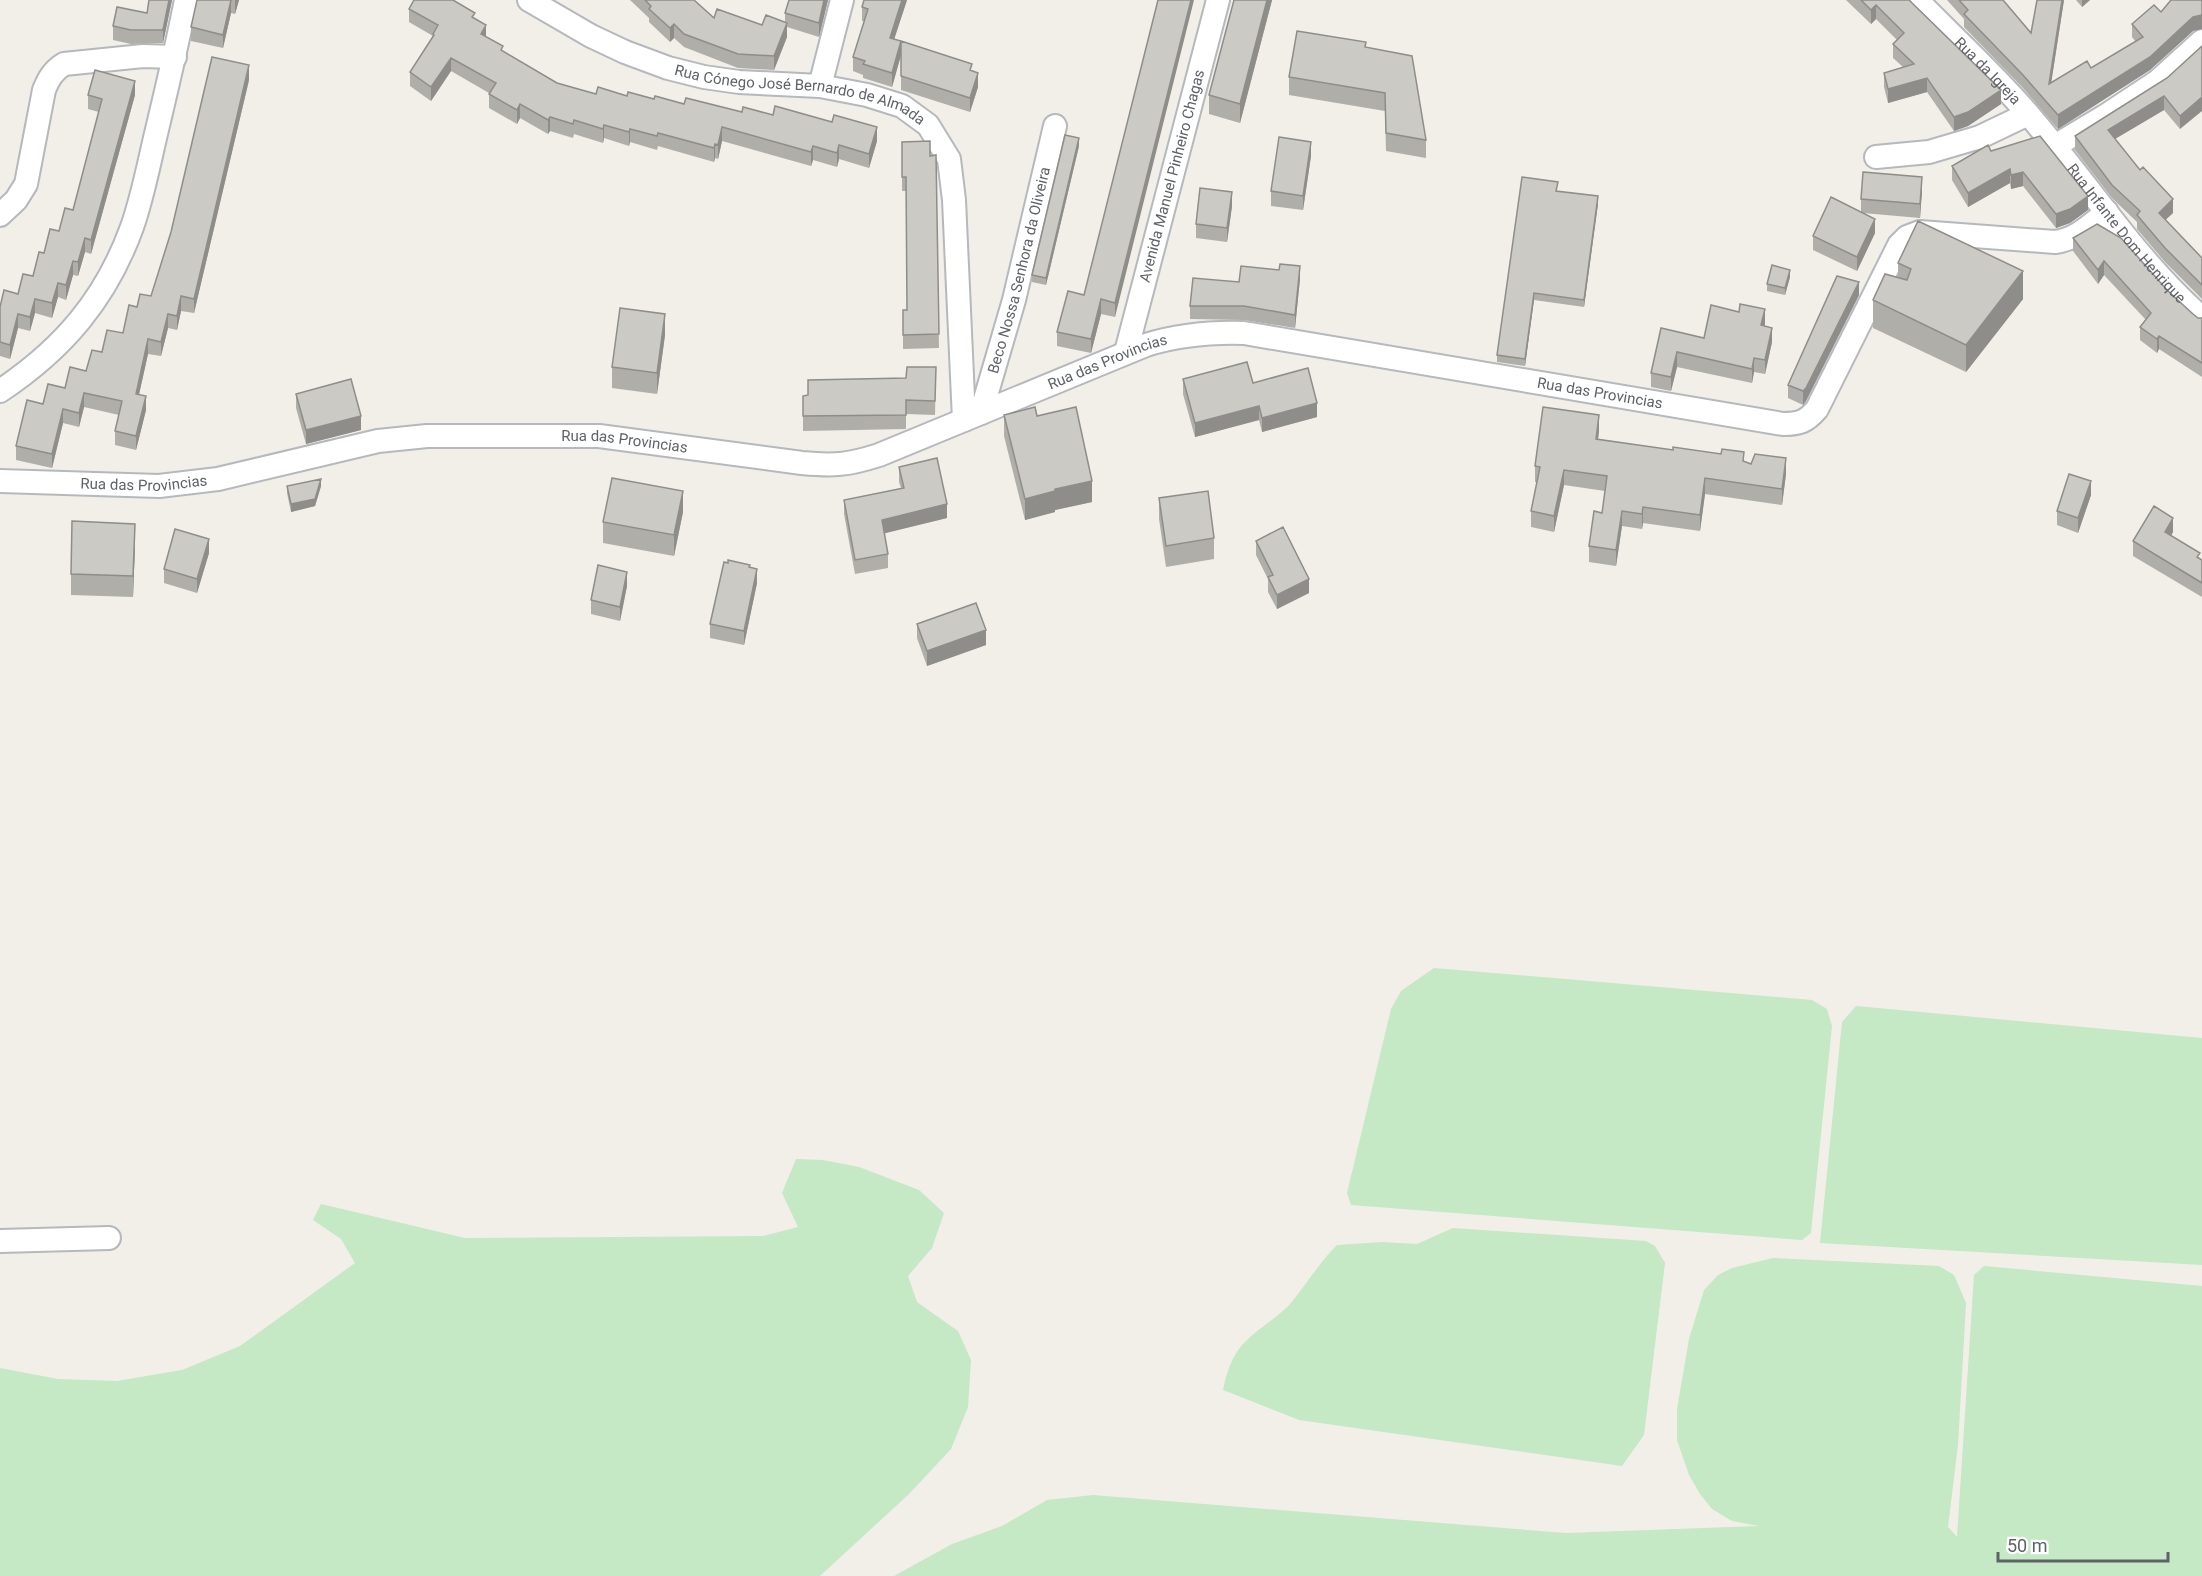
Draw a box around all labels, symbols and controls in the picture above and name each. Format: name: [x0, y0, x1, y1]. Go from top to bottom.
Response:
street label: Rua da Igreja: [1951, 33, 2025, 108]
street label: Rua Cónego José Bernardo de Almada: [673, 61, 929, 129]
street label: Avenida Manuel Pinheiro Chagas: [1136, 68, 1208, 284]
street label: Rua Infante Dom Henrique: [2063, 160, 2190, 307]
street label: Beco Nossa Senhora da Oliveira: [984, 165, 1054, 376]
street label: Rua das Provincias: [1045, 331, 1169, 393]
street label: Rua das Provincias: [1536, 374, 1664, 413]
street label: Rua das Provincias: [561, 427, 689, 457]
street label: Rua das Provincias: [80, 471, 208, 495]
scale bar: [1998, 1525, 2168, 1563]
text: 50 m: [2007, 1535, 2047, 1556]

